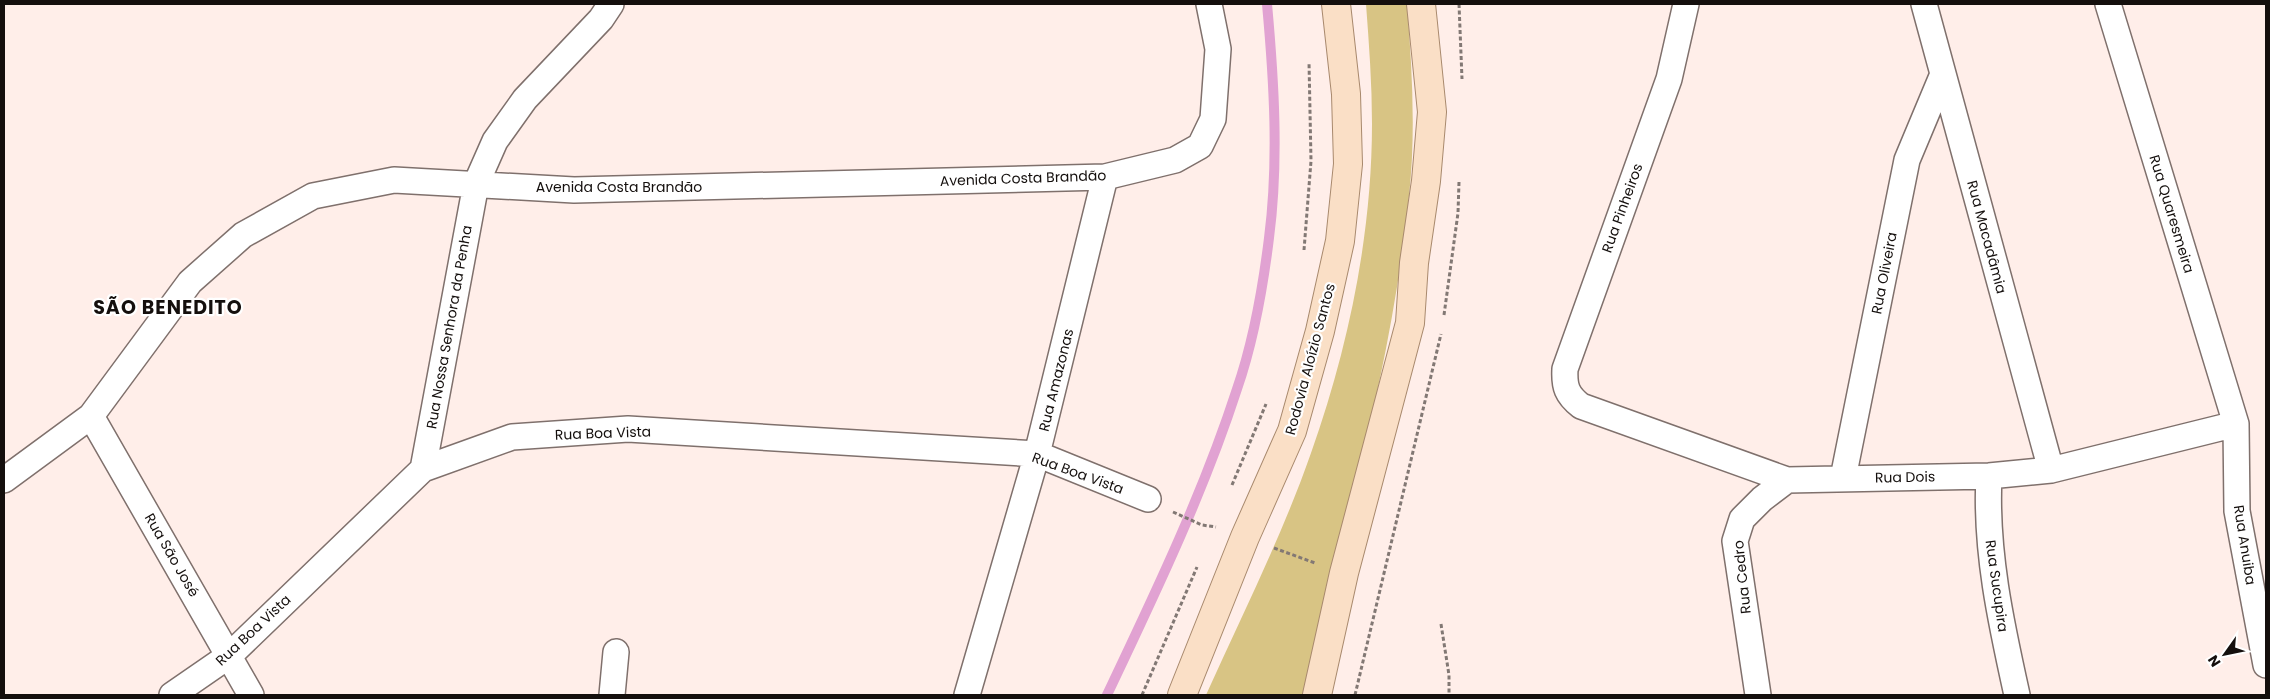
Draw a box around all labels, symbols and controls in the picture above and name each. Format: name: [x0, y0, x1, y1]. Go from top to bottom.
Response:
street label: Rua Quaresmeira: [2145, 152, 2199, 276]
street label: Rua Pinheiros: [1597, 161, 1647, 255]
street label: Avenida Costa Brandão: [939, 165, 1107, 191]
street label: Avenida Costa Brandão: [536, 177, 702, 197]
street label: Rua Macadâmia: [1962, 178, 2012, 296]
street label: Rua Nossa Senhora da Penha: [421, 224, 477, 430]
street label: Rua Oliveira: [1866, 230, 1902, 316]
street label: Rodovia Aloízio Santos: [1280, 281, 1340, 437]
district label: SÃO BENEDITO: [93, 294, 243, 321]
street label: Rua Amazonas: [1034, 327, 1078, 433]
street label: Rua Boa Vista: [555, 421, 651, 445]
street label: Rua Boa Vista: [1029, 447, 1127, 499]
street label: Rua Dois: [1875, 466, 1935, 488]
street label: Rua Anuiba: [2229, 504, 2261, 586]
street label: Rua São José: [140, 510, 204, 601]
street label: Rua Cedro: [1728, 539, 1756, 615]
street label: Rua Sucupira: [1981, 539, 2013, 633]
street label: Rua Boa Vista: [211, 590, 295, 670]
north arrow: [2200, 629, 2250, 679]
text: N: [2203, 651, 2225, 671]

